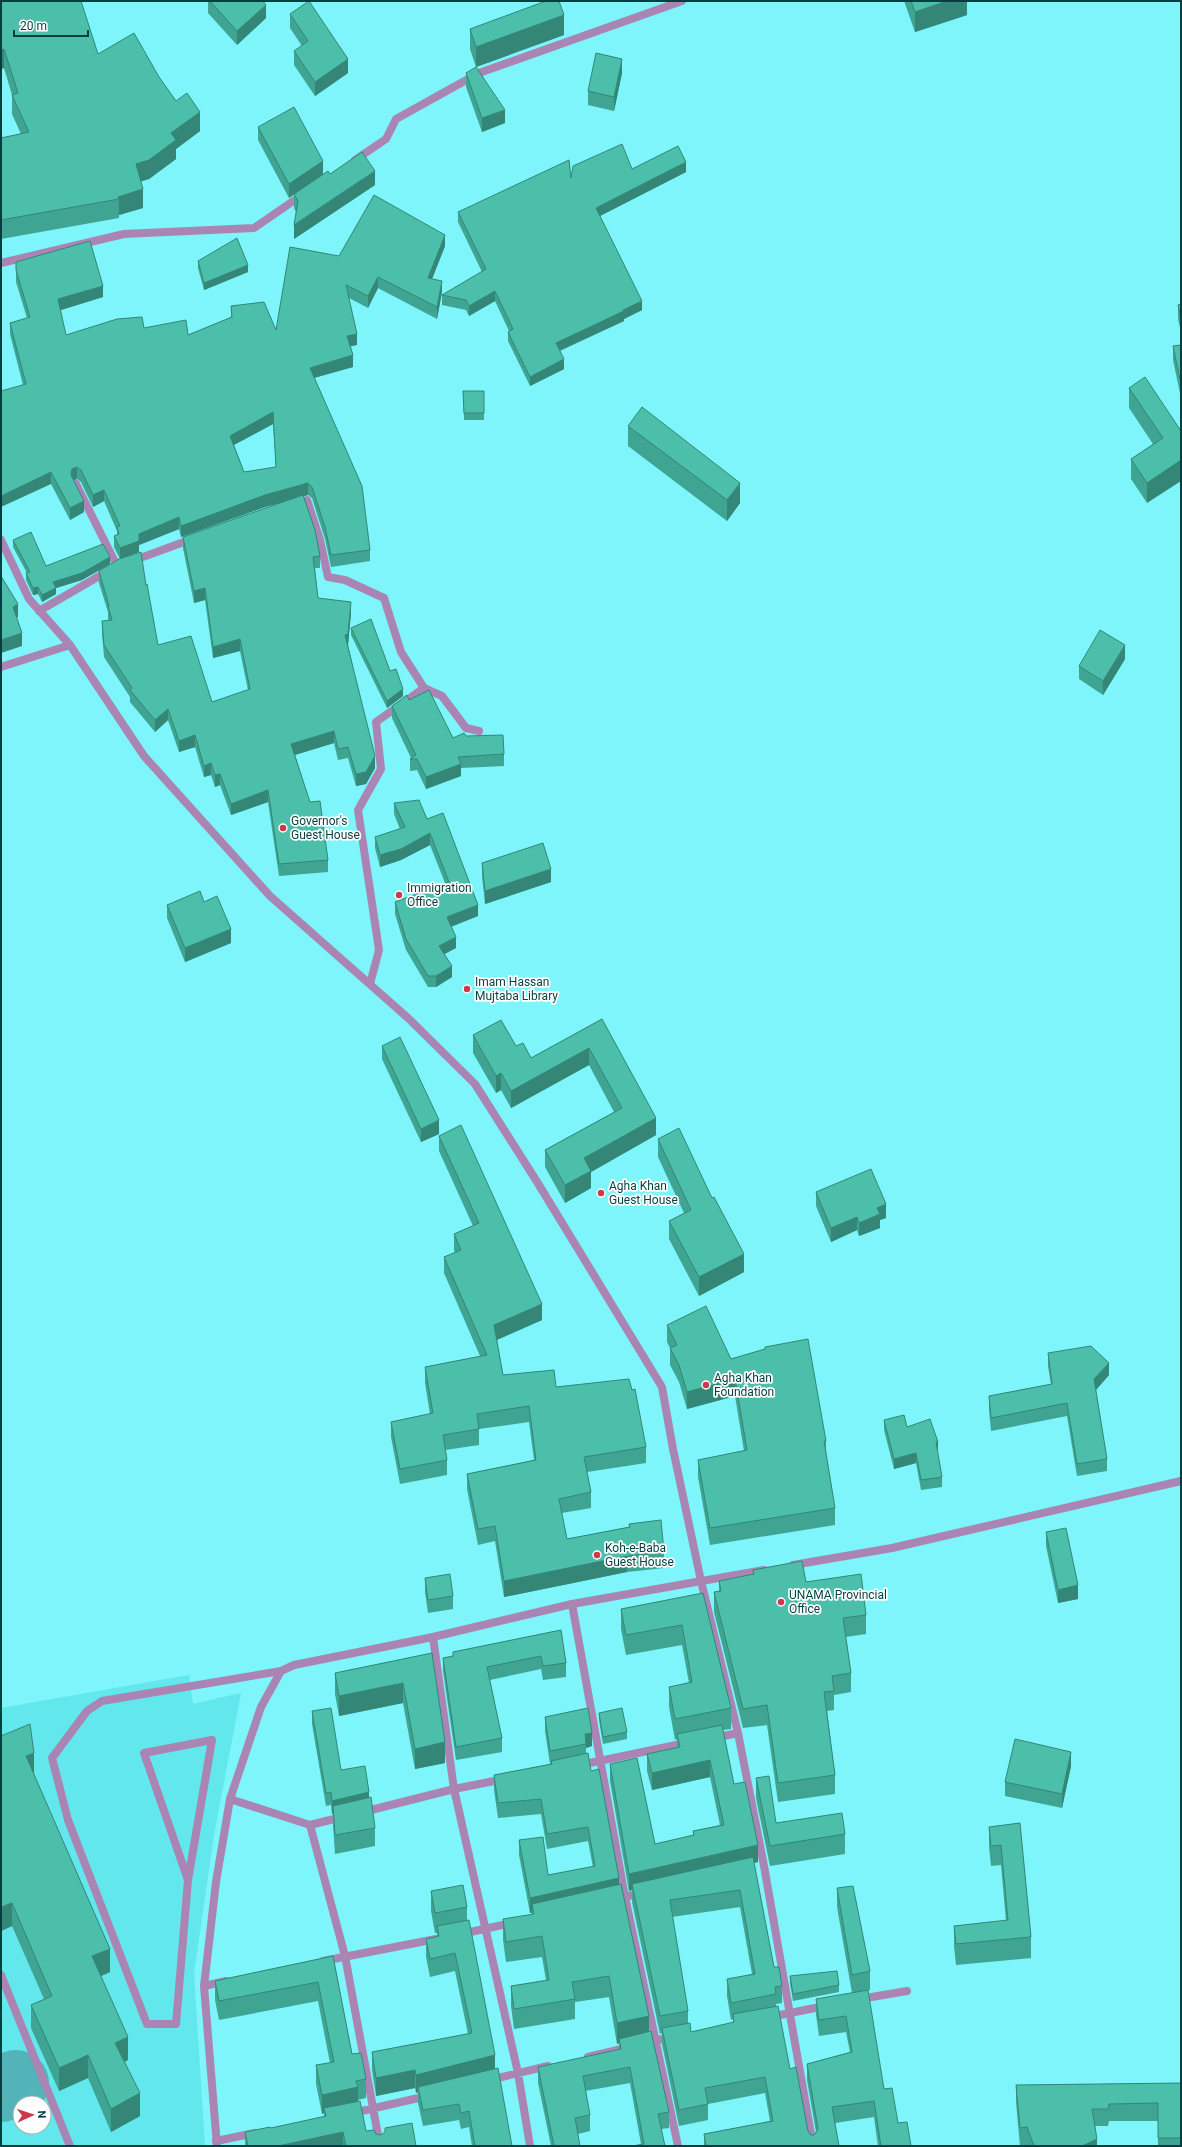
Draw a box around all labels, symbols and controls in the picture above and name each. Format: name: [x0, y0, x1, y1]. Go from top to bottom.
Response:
scale bar: [14, 12, 88, 38]
text: 20 m: [20, 19, 47, 33]
place label: Governor's Guest House: [291, 814, 360, 842]
marker: Governor's Guest House: [278, 823, 288, 833]
place label: Immigration Office: [407, 881, 472, 909]
marker: Immigration Office: [394, 890, 404, 900]
place label: Imam Hassan Mujtaba Library: [475, 975, 558, 1003]
marker: Imam Hassan Mujtaba Library: [462, 984, 472, 994]
place label: Agha Khan Guest House: [609, 1179, 678, 1207]
marker: Agha Khan Guest House: [596, 1188, 606, 1198]
place label: Agha Khan Foundation: [714, 1371, 774, 1399]
marker: Agha Khan Foundation: [701, 1380, 711, 1390]
place label: Koh-e-Baba Guest House: [605, 1541, 674, 1569]
marker: Koh-e-Baba Guest House: [592, 1550, 602, 1560]
place label: UNAMA Provincial Office: [789, 1588, 887, 1616]
marker: UNAMA Provincial Office: [776, 1597, 786, 1607]
north arrow: [12, 2095, 52, 2135]
text: N: [35, 2110, 48, 2119]

